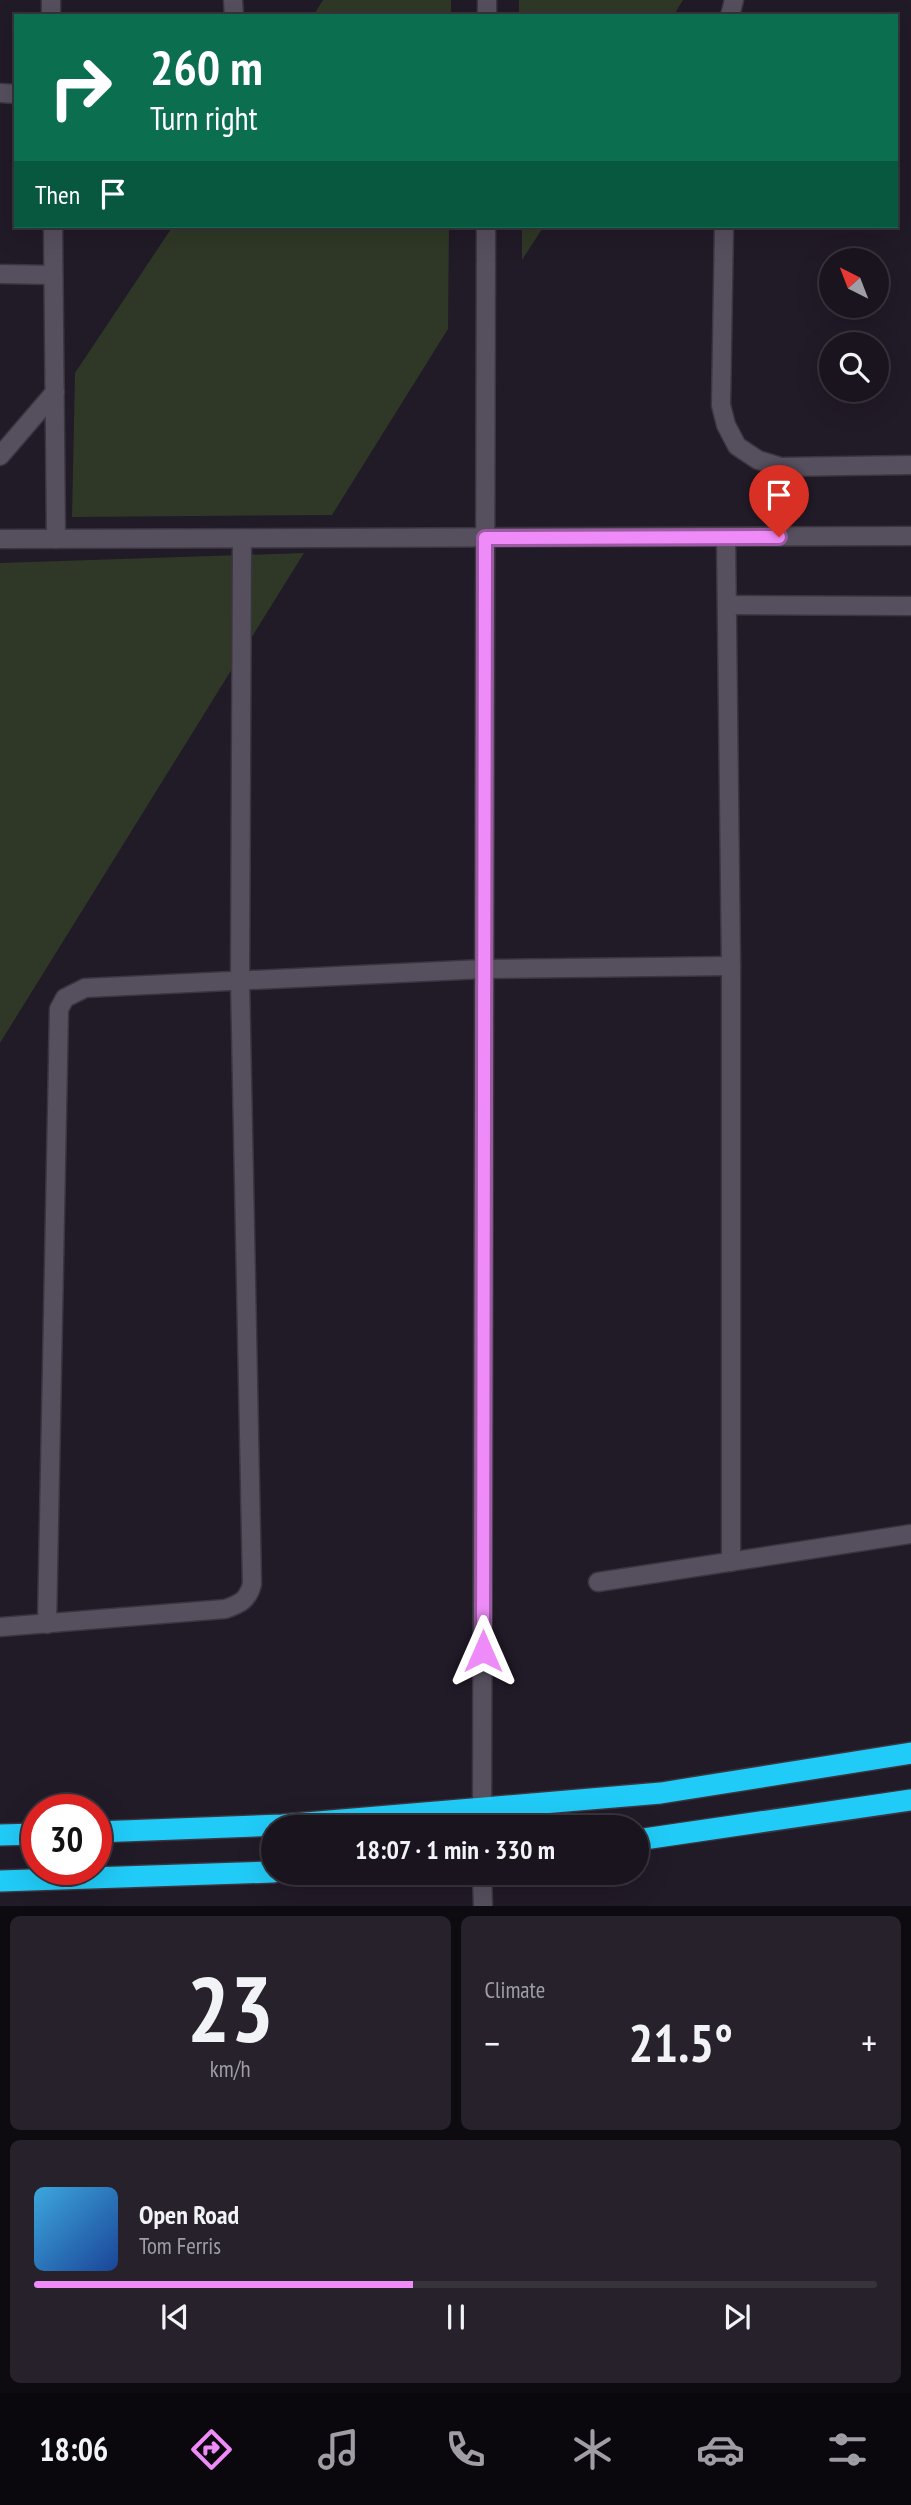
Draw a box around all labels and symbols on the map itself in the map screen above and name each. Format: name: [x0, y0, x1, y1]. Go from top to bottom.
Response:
north arrow: [819, 248, 889, 318]
pin: [749, 465, 809, 537]
position arrow: [446, 1614, 520, 1688]
speed limit sign: 30: [21, 1794, 112, 1885]

